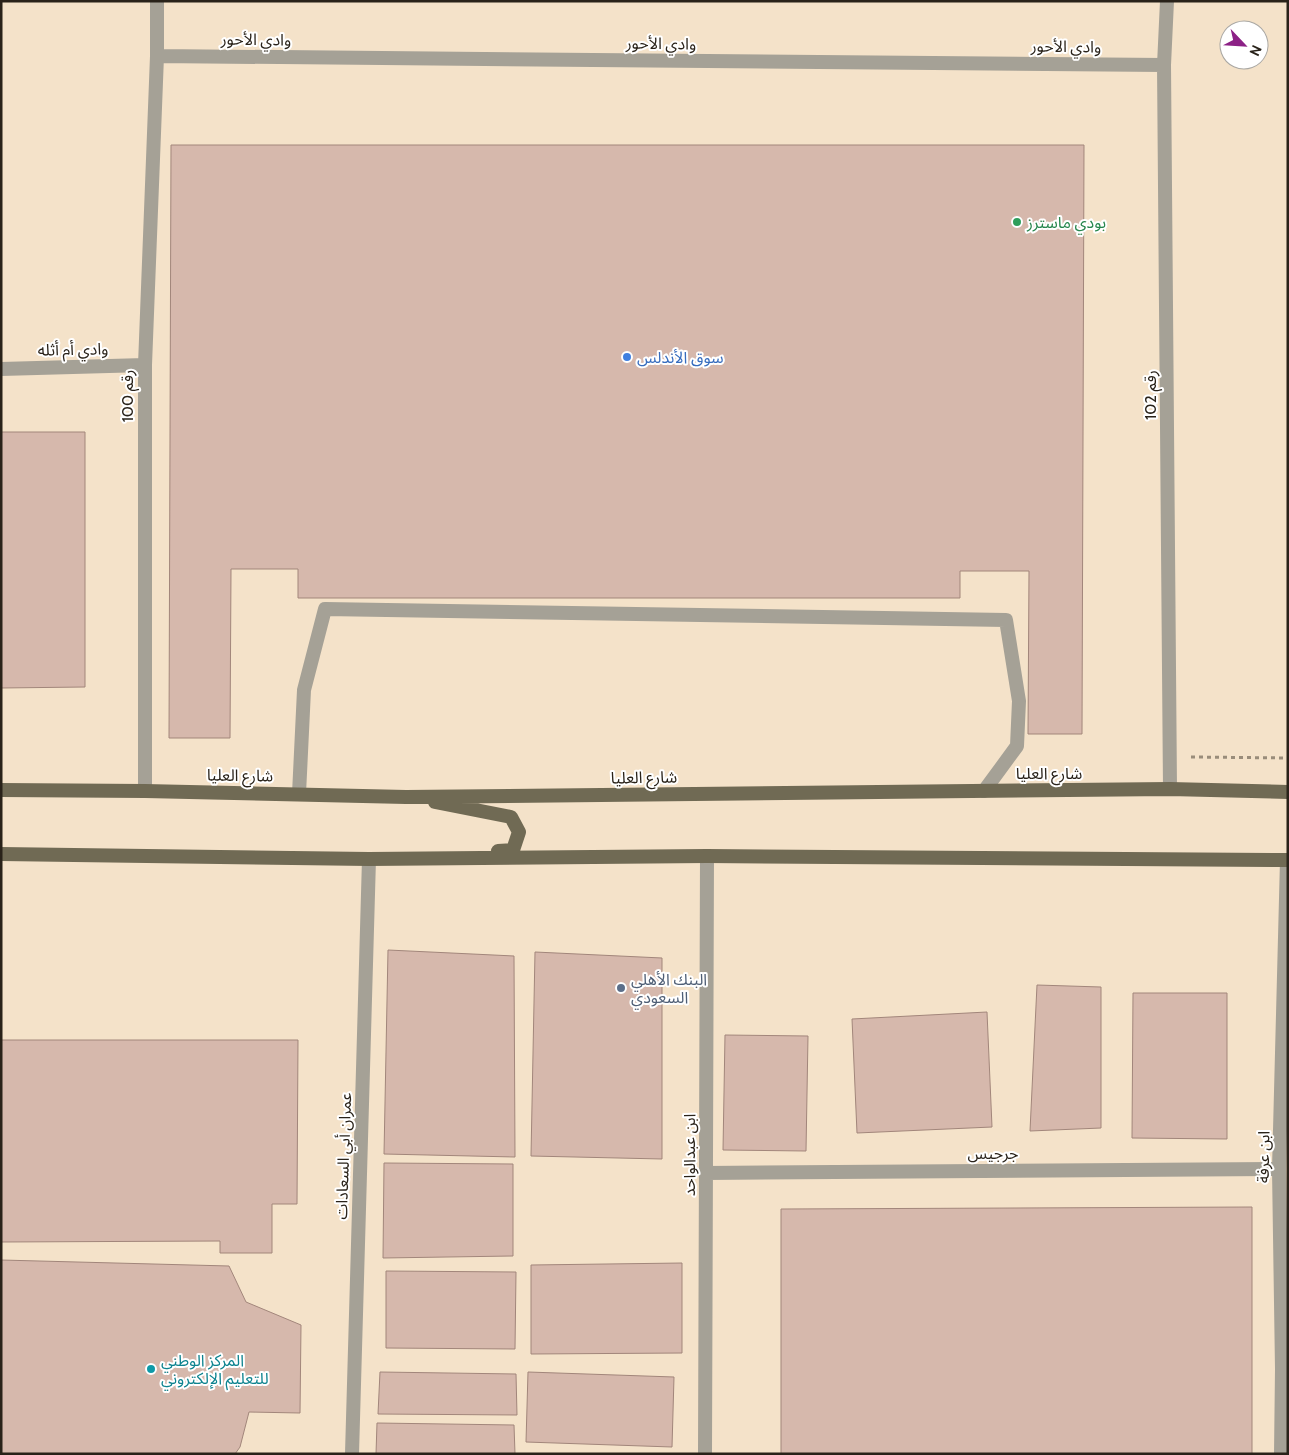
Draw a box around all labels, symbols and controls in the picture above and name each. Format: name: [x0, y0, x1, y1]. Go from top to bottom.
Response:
north arrow: [1219, 20, 1269, 70]
street label: وادي الأحور: [220, 29, 291, 52]
street label: وادي الأحور: [625, 33, 696, 56]
street label: وادي الأحور: [1030, 36, 1101, 59]
text: N: [1246, 42, 1266, 59]
place label: بودي ماسترز: [1026, 213, 1106, 235]
marker: بودي ماسترز: [1011, 216, 1023, 228]
street label: وادي أم أثله: [38, 339, 109, 363]
place label: سوق الأندلس: [637, 348, 723, 367]
marker: سوق الأندلس: [621, 351, 633, 363]
street label: رقم 100: [118, 370, 140, 422]
street label: رقم 102: [1141, 370, 1163, 420]
street label: شارع العليا: [1016, 764, 1082, 786]
street label: شارع العليا: [207, 765, 273, 789]
street label: شارع العليا: [611, 767, 677, 791]
place label: البنك الأهلي السعودي: [631, 970, 707, 1010]
marker: البنك الأهلي السعودي: [615, 982, 627, 994]
street label: عمران أبي السعادات: [332, 1092, 358, 1220]
street label: ابن عبدالواحد: [680, 1114, 699, 1196]
street label: ابن عرفة: [1254, 1131, 1273, 1183]
street label: جرجيس: [968, 1144, 1018, 1163]
place label: المركز الوطني للتعليم الإلكتروني: [161, 1351, 269, 1391]
marker: المركز الوطني للتعليم الإلكتروني: [145, 1363, 157, 1375]

